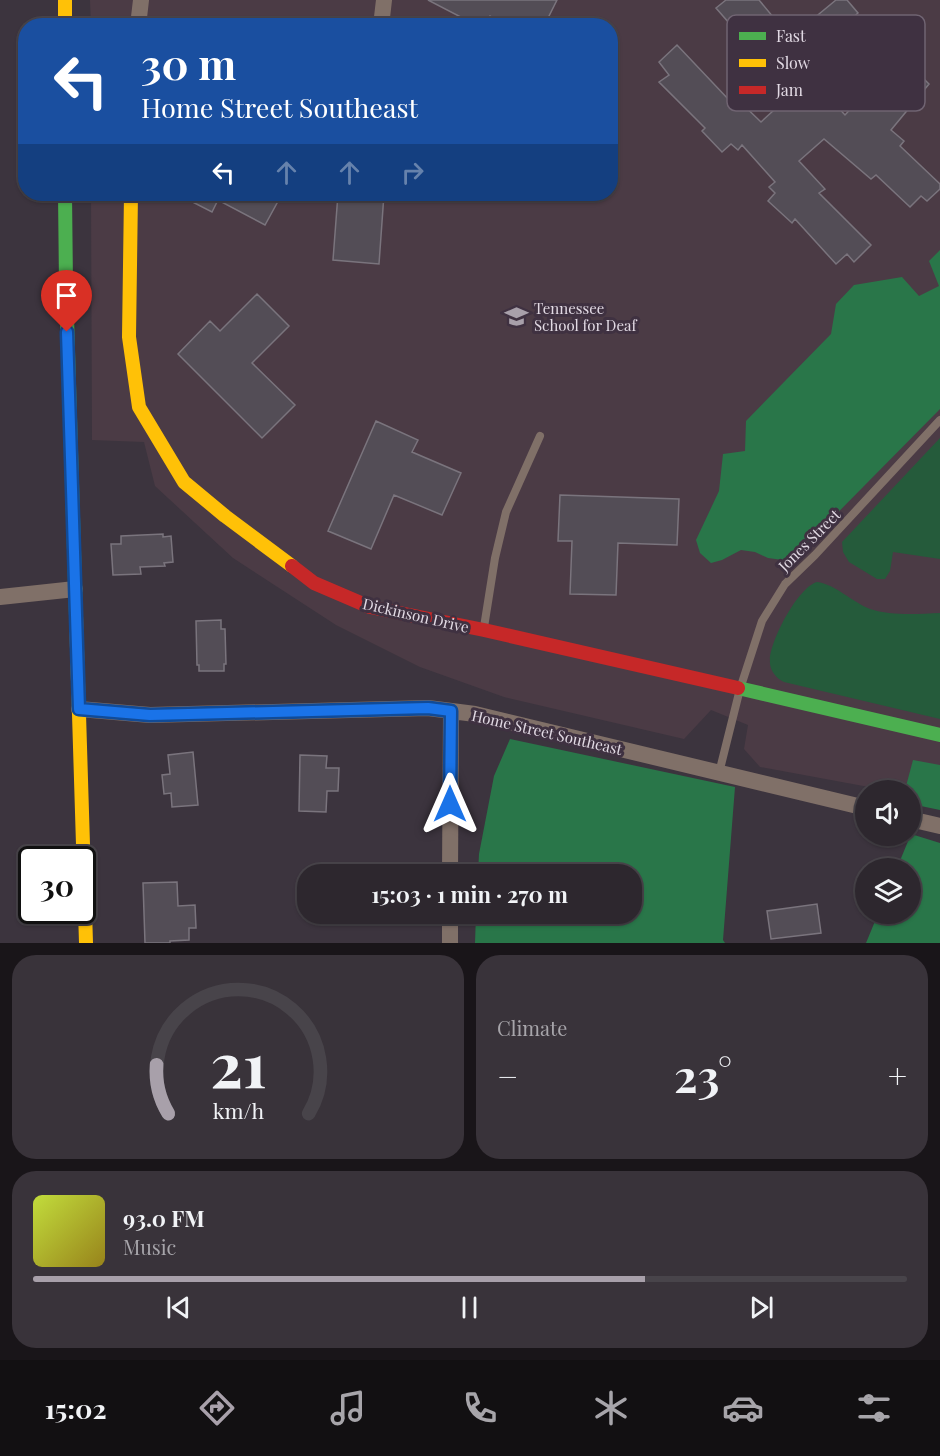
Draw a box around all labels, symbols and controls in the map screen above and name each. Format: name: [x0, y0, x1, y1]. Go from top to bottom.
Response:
legend: [727, 15, 925, 111]
text: Fast: [776, 25, 806, 46]
text: 30 m: [141, 35, 236, 91]
icon: left: [42, 42, 120, 120]
text: Slow: [776, 52, 811, 73]
text: Jam: [775, 79, 803, 100]
text: Home Street Southeast: [141, 89, 418, 125]
icon: left: [207, 156, 240, 189]
icon: ahead: [270, 156, 303, 189]
icon: ahead: [333, 156, 366, 189]
icon: right: [396, 156, 429, 189]
pin: [41, 270, 92, 332]
icon: arrive: [50, 279, 83, 312]
place label: Tennessee School for Deaf: [534, 298, 637, 335]
school or university icon: Tennessee School for Deaf: [503, 304, 529, 330]
street label: Jones Street: [773, 504, 845, 576]
street label: Dickinson Drive: [361, 593, 471, 637]
street label: Home Street Southeast: [470, 705, 625, 759]
position arrow: [418, 772, 482, 836]
map controls: [855, 780, 921, 924]
button: sound: [855, 780, 921, 846]
speed limit sign: 30: [18, 846, 96, 924]
button: layers: [855, 858, 921, 924]
text: 15:03 · 1 min · 270 m: [371, 879, 568, 909]
text: Climate: [497, 1014, 567, 1041]
text: 21: [210, 1020, 266, 1104]
text: 23°: [674, 1044, 732, 1104]
text: −: [497, 1053, 518, 1097]
text: +: [888, 1053, 907, 1097]
text: km/h: [212, 1096, 264, 1124]
text: 93.0 FM: [123, 1203, 205, 1233]
text: Music: [123, 1233, 176, 1260]
icon: previous: [162, 1291, 195, 1324]
icon: pause: [453, 1291, 486, 1324]
icon: next: [745, 1291, 778, 1324]
icon: directions: [196, 1387, 238, 1429]
icon: music: [327, 1387, 369, 1429]
icon: phone: [459, 1387, 501, 1429]
icon: climate: [590, 1387, 632, 1429]
icon: car: [722, 1387, 764, 1429]
icon: filters: [853, 1387, 895, 1429]
text: 15:02: [45, 1390, 107, 1426]

